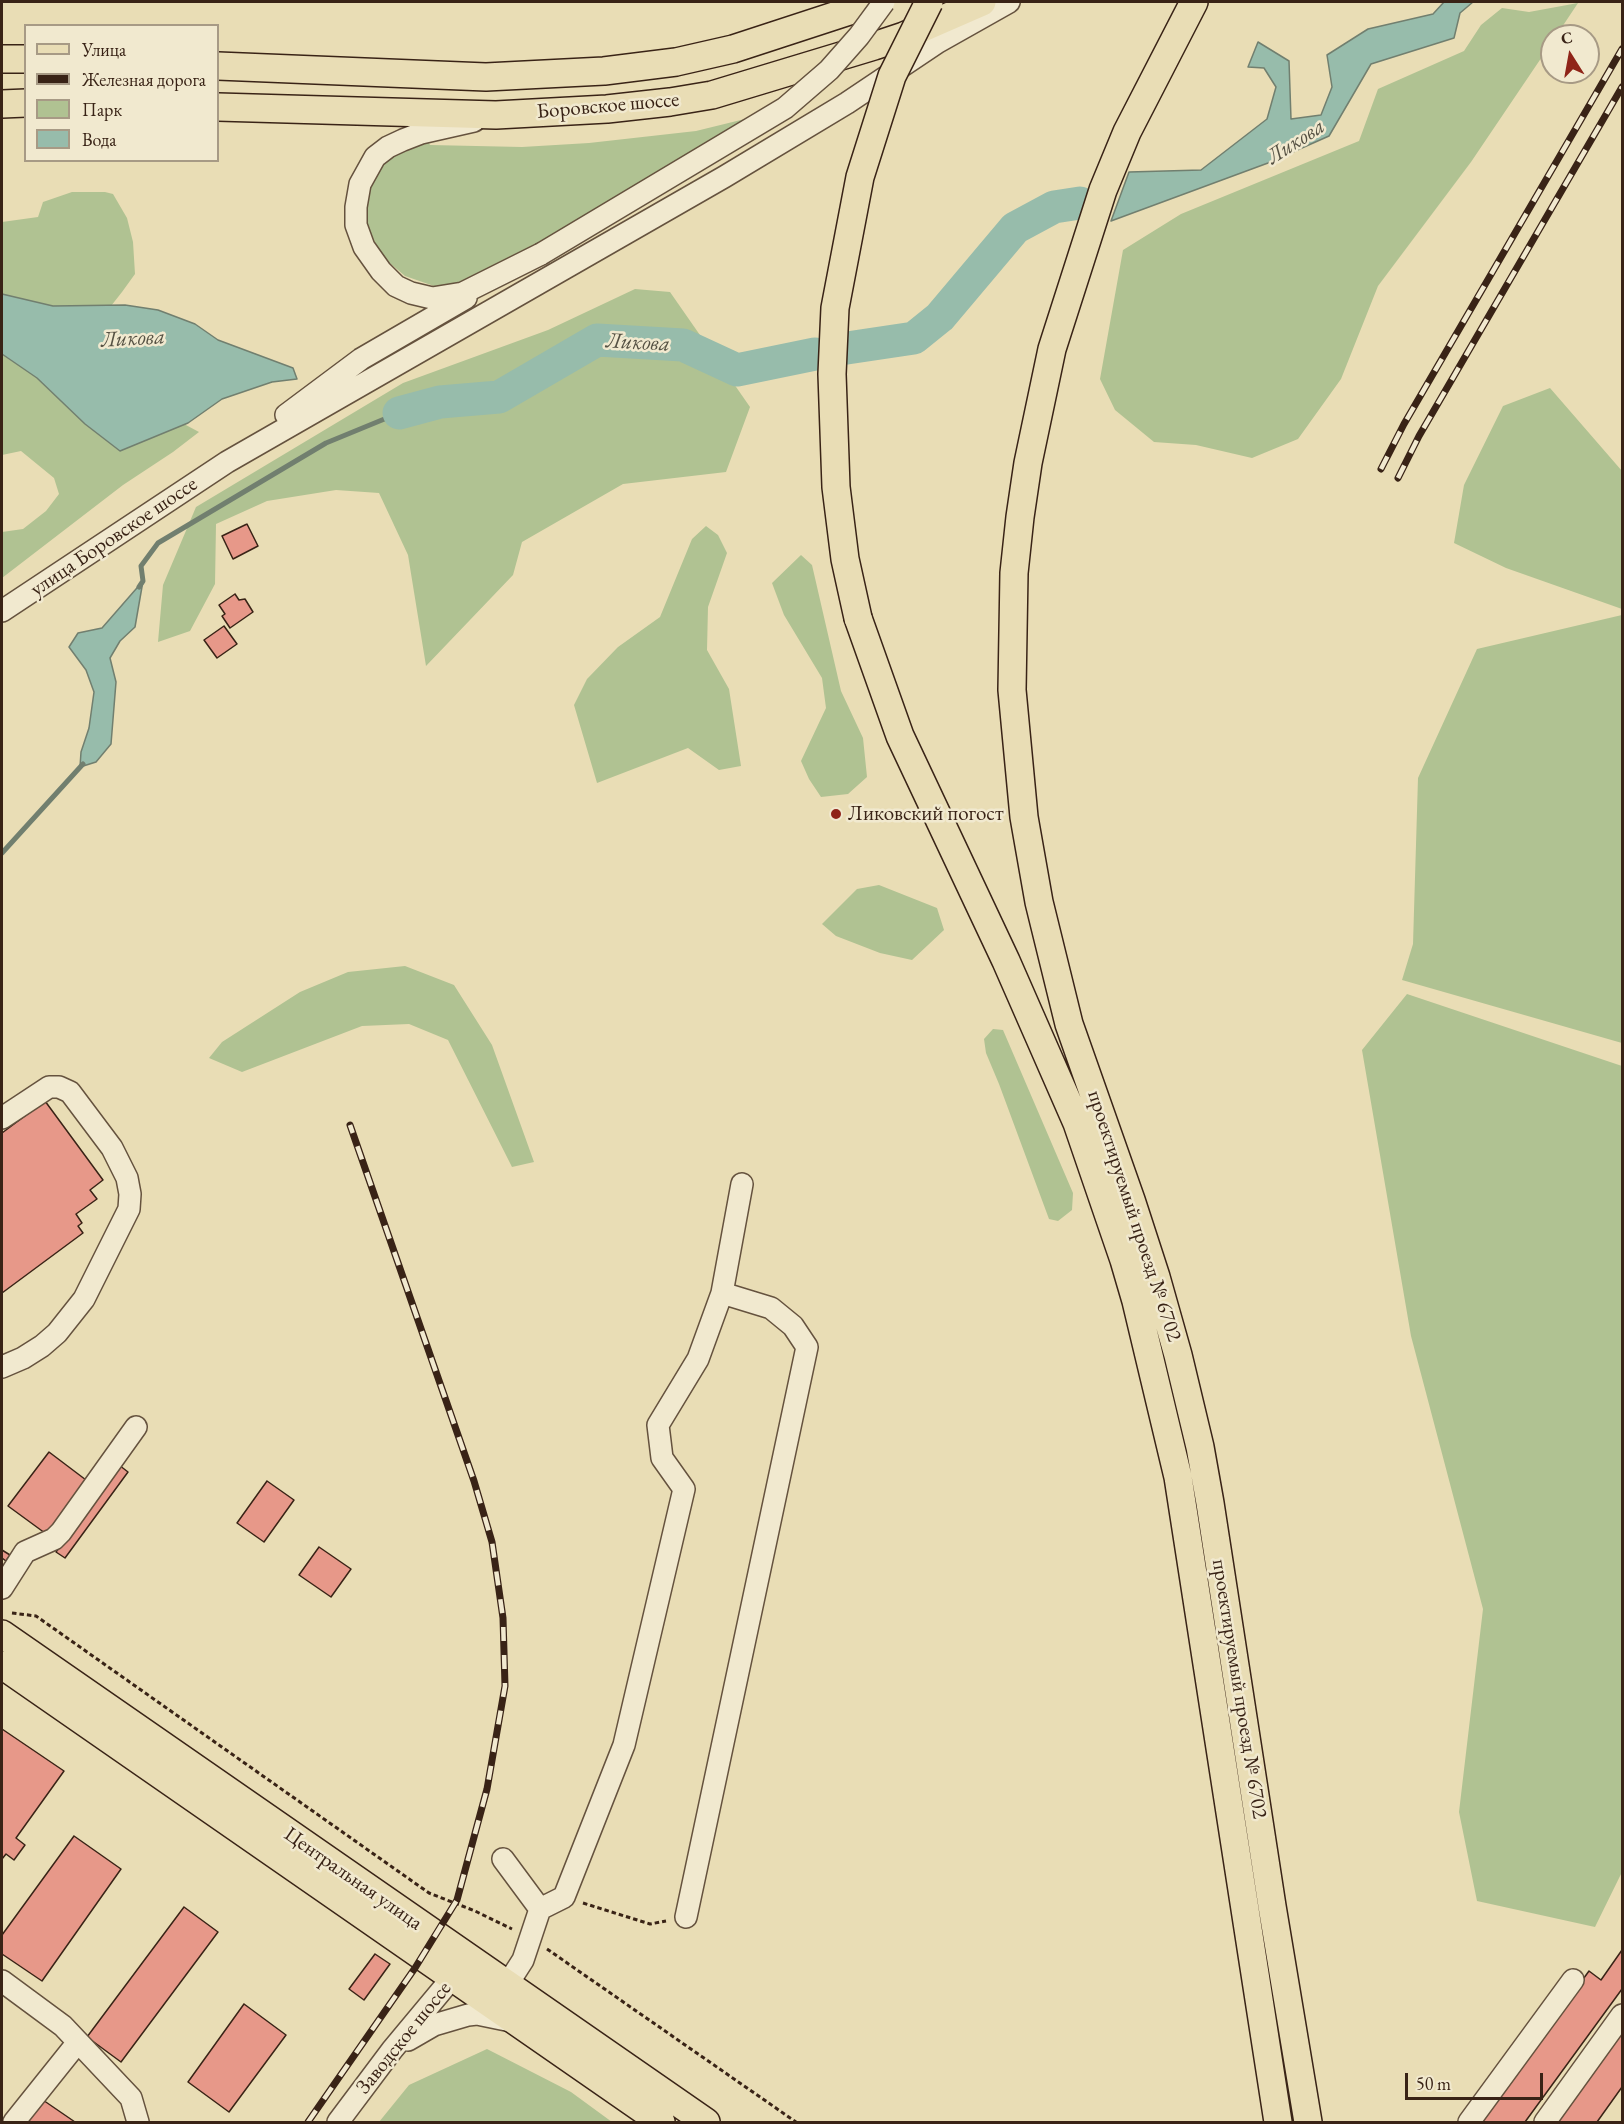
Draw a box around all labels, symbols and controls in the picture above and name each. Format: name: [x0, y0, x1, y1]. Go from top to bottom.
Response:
legend: [24, 24, 219, 162]
north arrow: [1540, 24, 1600, 84]
text: С: [1559, 26, 1574, 49]
text: Улица: [82, 38, 126, 61]
text: Железная дорога: [82, 68, 206, 91]
street label: Боровское шоссе: [536, 87, 680, 125]
text: Парк: [82, 98, 122, 121]
water label: Ликова: [1262, 114, 1330, 170]
text: Вода: [82, 128, 116, 151]
water label: Ликова: [100, 324, 166, 354]
water label: Ликова: [605, 328, 671, 358]
street label: улица Боровское шоссе: [26, 472, 202, 602]
place label: Ликовский погост: [848, 801, 1004, 827]
marker: Ликовский погост: [829, 807, 843, 821]
street label: проектируемый проезд № 6702: [1081, 1087, 1187, 1345]
street label: проектируемый проезд № 6702: [1206, 1557, 1272, 1821]
street label: Центральная улица: [279, 1822, 427, 1936]
street label: Заводское шоссе: [351, 1977, 457, 2099]
scale bar: [1408, 2061, 1546, 2099]
text: 50 m: [1416, 2072, 1451, 2095]

